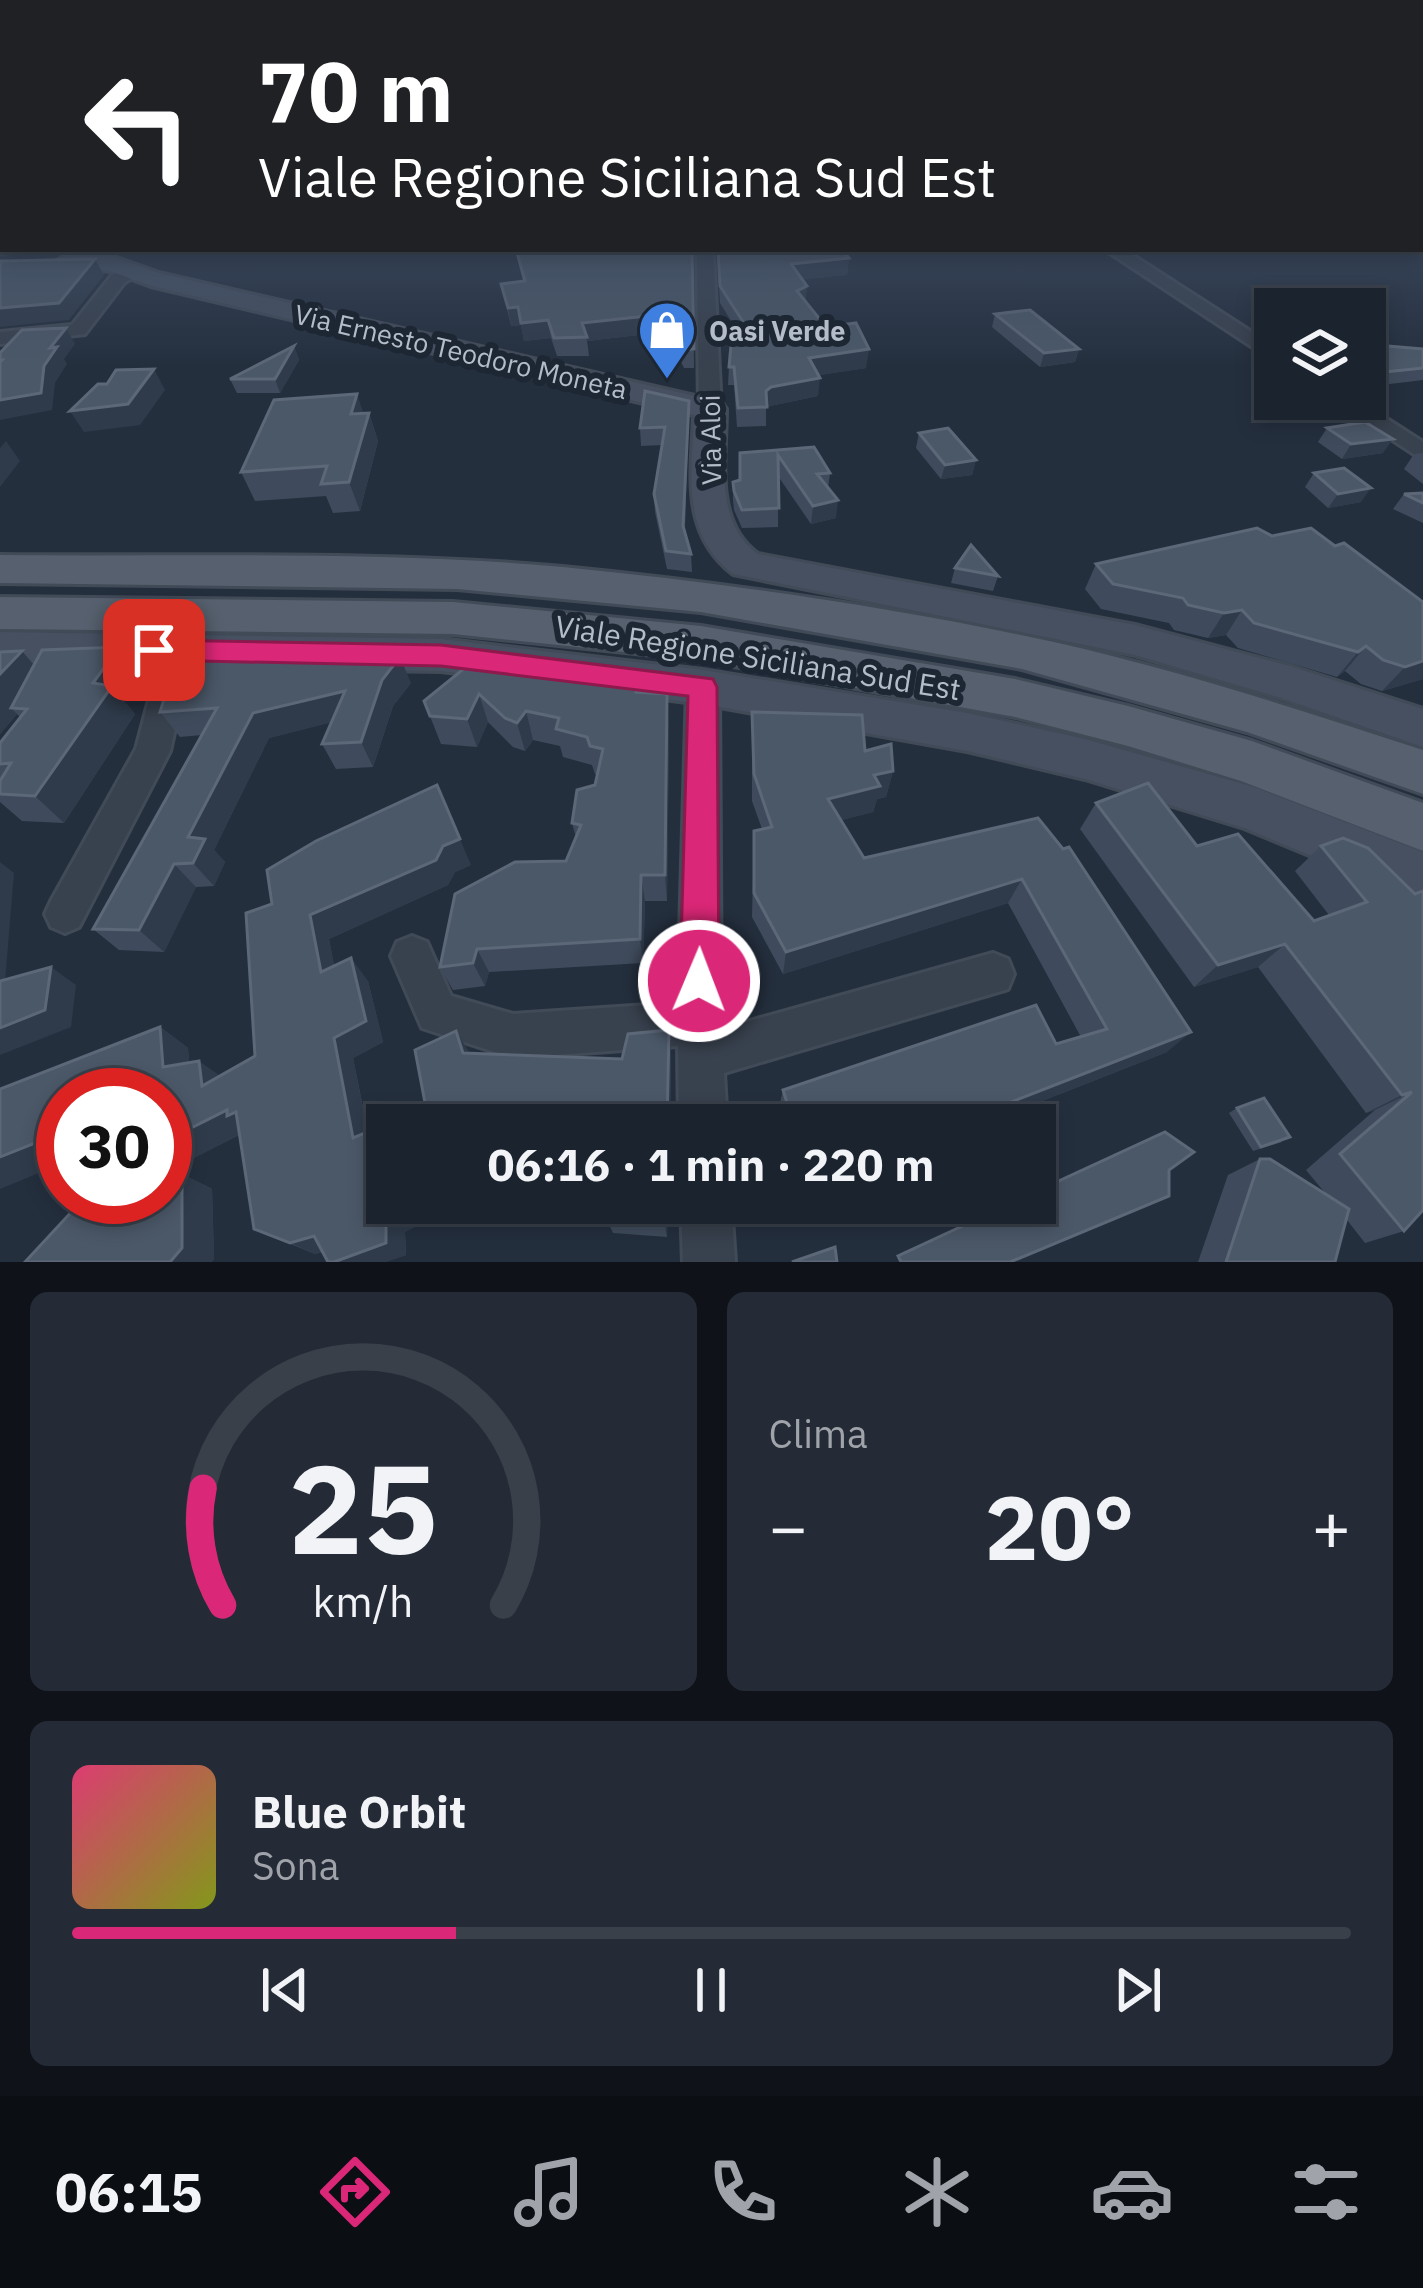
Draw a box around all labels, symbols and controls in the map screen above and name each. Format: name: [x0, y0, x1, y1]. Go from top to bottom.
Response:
text: 70 m: [258, 36, 454, 145]
icon: left: [60, 48, 216, 204]
text: Viale Regione Siciliana Sud Est: [258, 142, 996, 212]
map controls: [1254, 288, 1386, 420]
button: layers: [1254, 288, 1386, 420]
street label: Via Ernesto Teodoro Moneta: [291, 296, 631, 406]
shop icon: Oasi Verde: [636, 299, 698, 381]
place label: Oasi Verde: [709, 313, 846, 348]
street label: Via Aloi: [692, 394, 728, 486]
pin: [103, 599, 205, 701]
street label: Viale Regione Siciliana Sud Est: [552, 606, 964, 708]
icon: arrive: [121, 617, 187, 683]
position arrow: [636, 918, 762, 1044]
speed limit sign: 30: [36, 1068, 192, 1224]
text: 06:16 · 1 min · 220 m: [488, 1135, 934, 1193]
text: Clima: [769, 1408, 868, 1459]
text: 25: [288, 1426, 438, 1588]
text: 20°: [985, 1468, 1135, 1585]
text: −: [769, 1483, 808, 1569]
text: +: [1311, 1483, 1351, 1569]
text: km/h: [313, 1572, 414, 1628]
text: Blue Orbit: [252, 1782, 466, 1840]
text: Sona: [252, 1840, 339, 1891]
icon: previous: [252, 1957, 318, 2023]
icon: pause: [678, 1957, 744, 2023]
icon: next: [1105, 1957, 1171, 2023]
icon: directions: [313, 2150, 397, 2234]
icon: music: [507, 2150, 591, 2234]
icon: phone: [701, 2150, 785, 2234]
icon: climate: [895, 2150, 979, 2234]
icon: car: [1090, 2150, 1174, 2234]
icon: filters: [1284, 2150, 1368, 2234]
text: 06:15: [55, 2157, 203, 2227]

